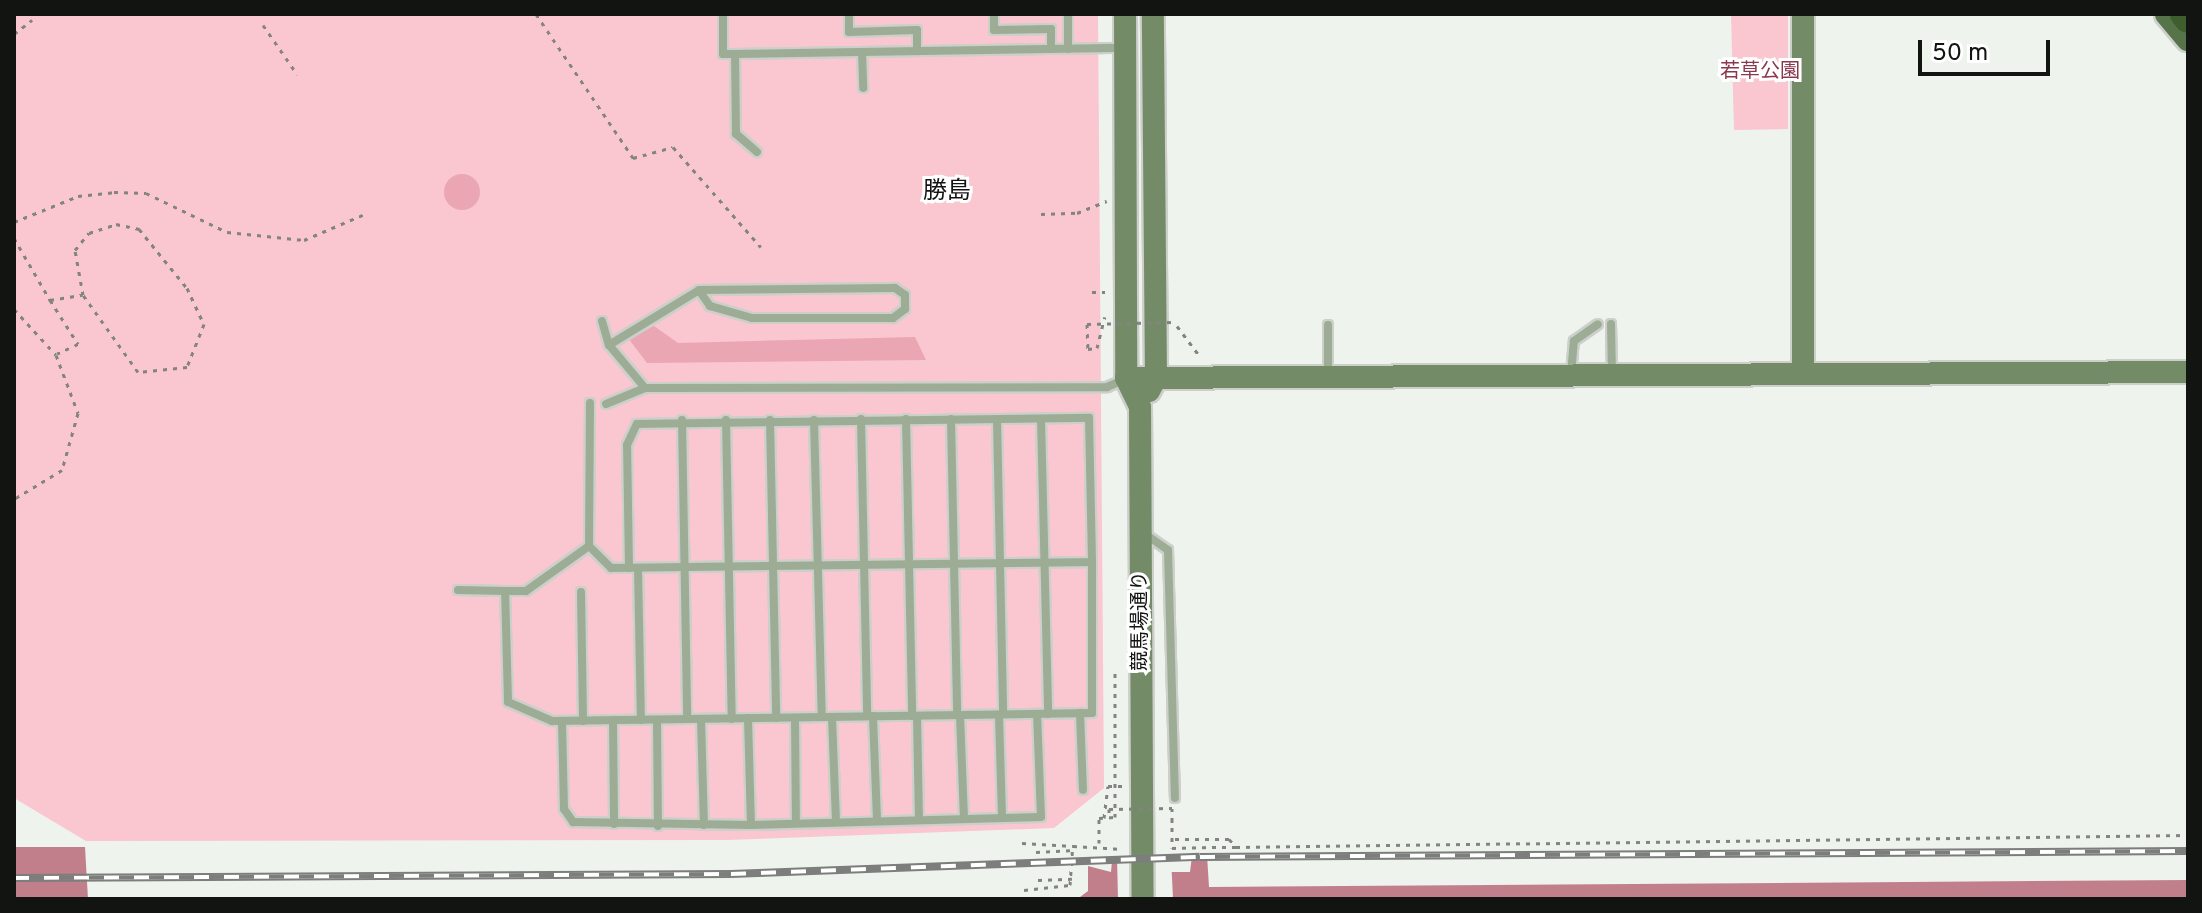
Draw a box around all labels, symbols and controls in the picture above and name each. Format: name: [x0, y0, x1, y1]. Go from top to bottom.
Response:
scale bar: [1922, 24, 2054, 74]
text: 50 m: [1932, 39, 1988, 69]
park label: 若草公園: [1720, 60, 1800, 84]
district label: 勝島: [923, 179, 971, 207]
street label: 競馬場通り: [1129, 571, 1153, 671]

